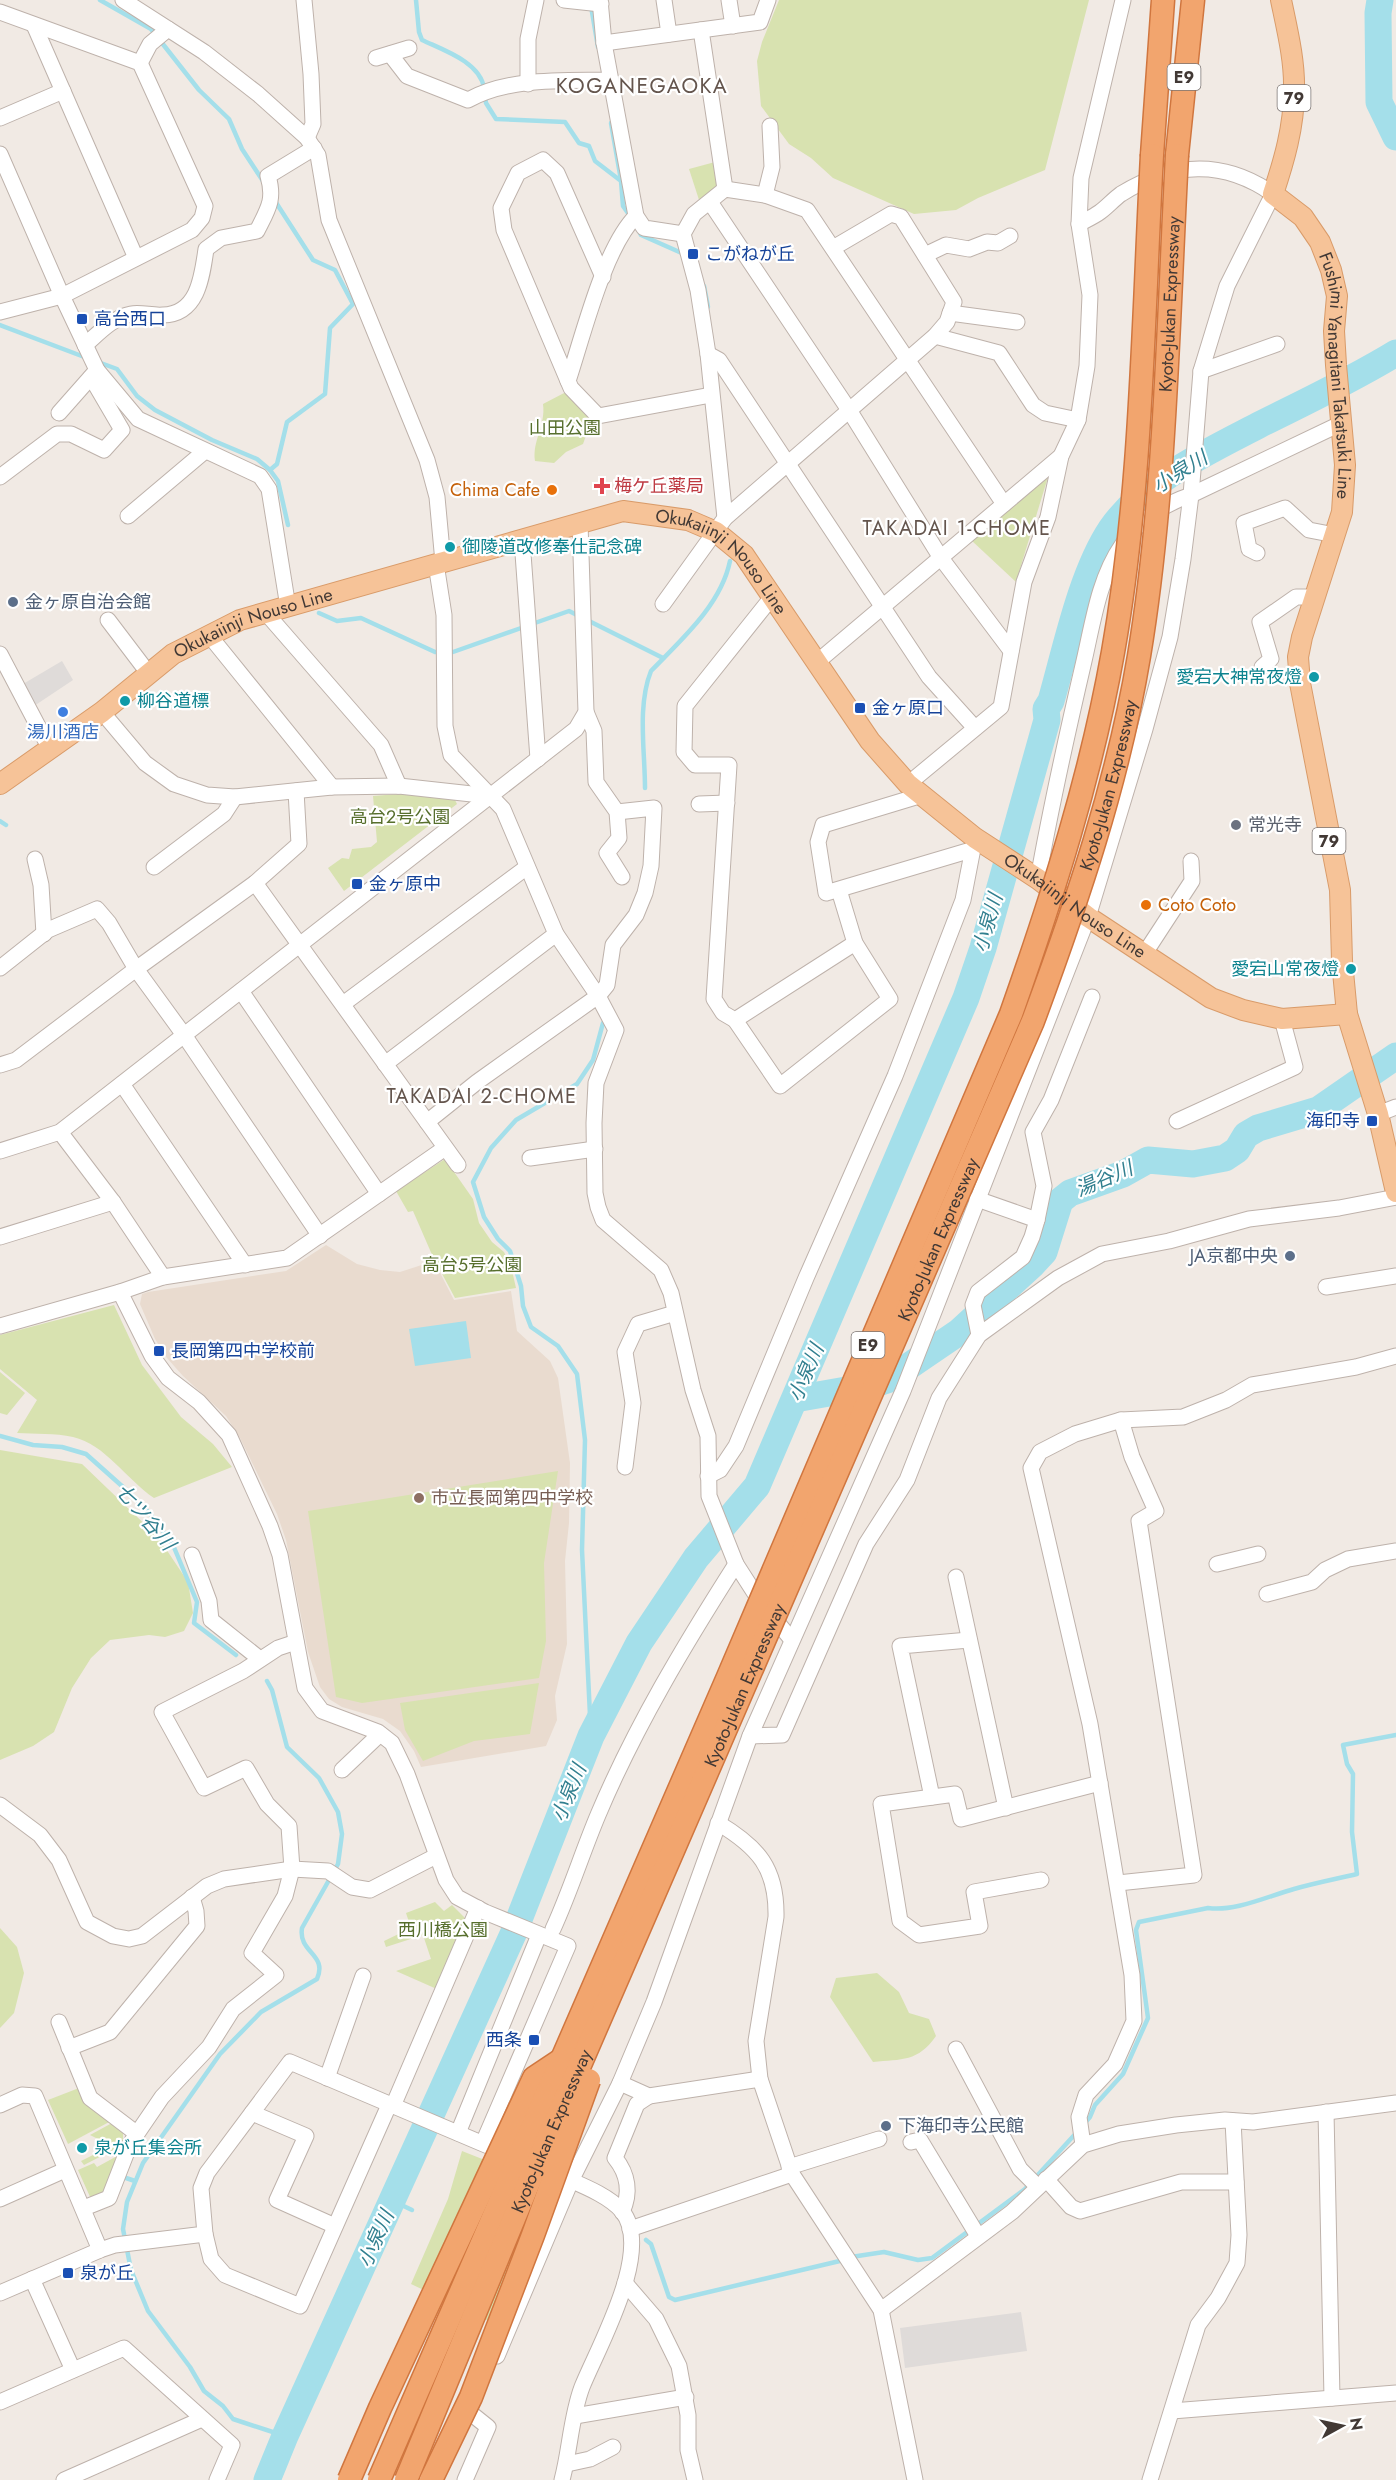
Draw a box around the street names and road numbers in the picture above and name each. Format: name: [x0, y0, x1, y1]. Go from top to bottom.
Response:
road number: E9: [1168, 64, 1200, 90]
road number: 79: [1278, 85, 1310, 111]
street label: Kyoto-Jukan Expressway: [1153, 215, 1187, 393]
street label: Fushimi Yanagitani Takatsuki Line: [1312, 248, 1358, 500]
street label: Okukaiinji Nouso Line: [654, 503, 794, 620]
street label: Okukaiinji Nouso Line: [169, 581, 336, 665]
street label: Kyoto-Jukan Expressway: [1073, 697, 1144, 874]
road number: 79: [1312, 828, 1346, 854]
street label: Okukaiinji Nouso Line: [998, 847, 1151, 965]
street label: Kyoto-Jukan Expressway: [891, 1153, 985, 1325]
road number: E9: [852, 1332, 884, 1358]
street label: Kyoto-Jukan Expressway: [698, 1599, 792, 1771]
street label: Kyoto-Jukan Expressway: [505, 2045, 598, 2217]

